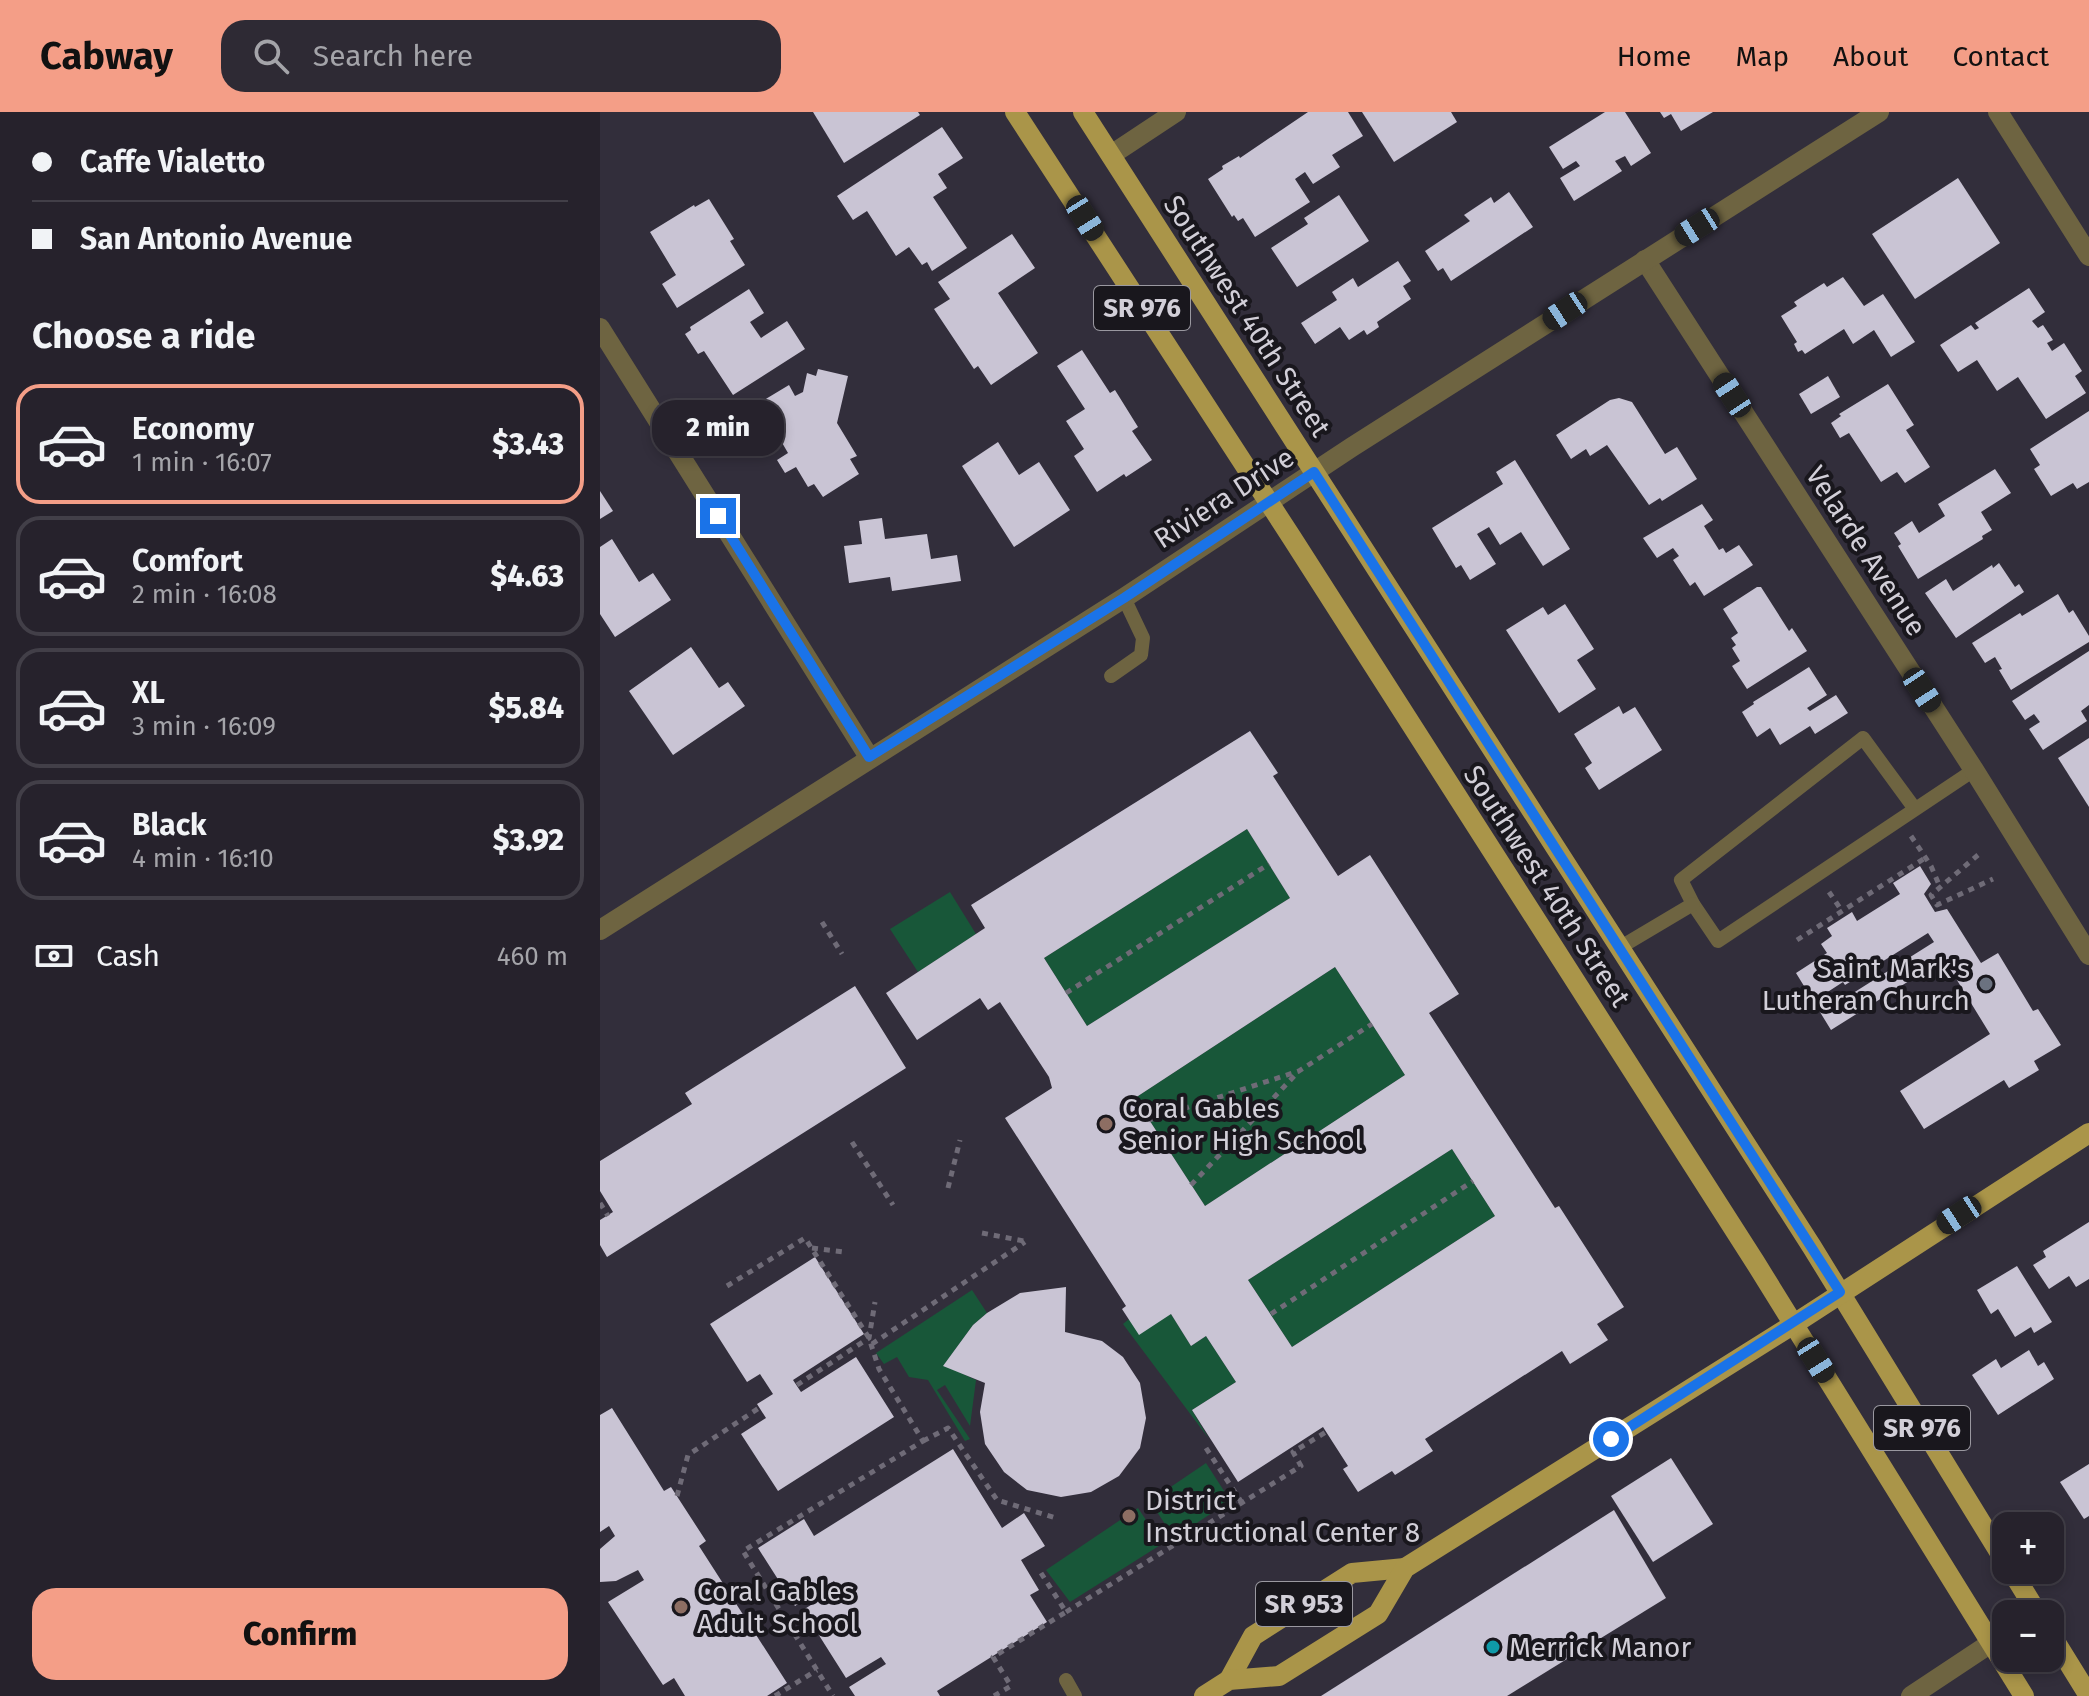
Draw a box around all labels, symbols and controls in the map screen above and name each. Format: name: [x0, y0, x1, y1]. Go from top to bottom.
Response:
search box: [221, 20, 781, 92]
text: Cabway: [40, 33, 173, 79]
icon: search: [249, 34, 293, 78]
text: Search here: [313, 38, 473, 74]
text: Home: [1617, 40, 1691, 73]
text: Map: [1735, 40, 1789, 73]
text: About: [1833, 40, 1908, 73]
text: Contact: [1952, 40, 2049, 73]
text: Caffe Vialetto: [80, 144, 265, 180]
street label: Southwest 40th Street: [1157, 189, 1338, 443]
car: [1062, 191, 1108, 245]
car: [1670, 204, 1724, 250]
text: San Antonio Avenue: [80, 221, 352, 257]
road number: SR 976: [1094, 286, 1190, 330]
car: [1538, 288, 1592, 334]
text: Choose a ride: [32, 314, 255, 358]
car: [1709, 368, 1755, 422]
callout: 2 min: [652, 400, 784, 456]
icon: car: [36, 408, 108, 480]
text: Economy: [132, 411, 254, 447]
text: 2 min: [686, 412, 750, 443]
text: $3.43: [492, 426, 564, 462]
street label: Riviera Drive: [1148, 441, 1300, 555]
text: 1 min · 16:07: [132, 447, 272, 478]
street label: Velarde Avenue: [1799, 460, 1933, 642]
route end: [700, 498, 736, 534]
icon: car: [36, 540, 108, 612]
text: Comfort: [132, 543, 243, 579]
text: $4.63: [491, 558, 564, 594]
text: 2 min · 16:08: [132, 579, 277, 610]
car: [1899, 663, 1945, 717]
icon: car: [36, 672, 108, 744]
text: XL: [132, 675, 165, 711]
text: $5.84: [489, 690, 564, 726]
text: 3 min · 16:09: [132, 711, 276, 742]
street label: Southwest 40th Street: [1457, 759, 1638, 1013]
icon: car: [36, 804, 108, 876]
text: Black: [132, 807, 207, 843]
text: $3.92: [493, 822, 564, 858]
text: 4 min · 16:10: [132, 843, 274, 874]
icon: cash: [32, 934, 76, 978]
text: Cash: [96, 938, 160, 974]
text: 460 m: [497, 941, 568, 972]
place label: Saint Mark's Lutheran Church: [1762, 952, 1970, 1017]
marker: Saint Mark's Lutheran Church: [1977, 975, 1995, 993]
place label: Coral Gables Senior High School: [1122, 1092, 1363, 1157]
marker: Coral Gables Senior High School: [1097, 1115, 1115, 1133]
car: [1932, 1192, 1986, 1238]
car: [1793, 1333, 1839, 1387]
road number: SR 976: [1874, 1406, 1970, 1450]
route start: [1593, 1421, 1629, 1457]
place label: District Instructional Center 8: [1145, 1484, 1420, 1549]
marker: District Instructional Center 8: [1120, 1507, 1138, 1525]
map controls: [1992, 1512, 2064, 1672]
button: +: [1992, 1512, 2064, 1584]
place label: Coral Gables Adult School: [697, 1575, 858, 1640]
road number: SR 953: [1256, 1582, 1352, 1626]
button: Confirm: [32, 1588, 568, 1680]
marker: Coral Gables Adult School: [672, 1598, 690, 1616]
button: −: [1992, 1600, 2064, 1672]
place label: Merrick Manor: [1509, 1631, 1691, 1664]
marker: Merrick Manor: [1484, 1638, 1502, 1656]

